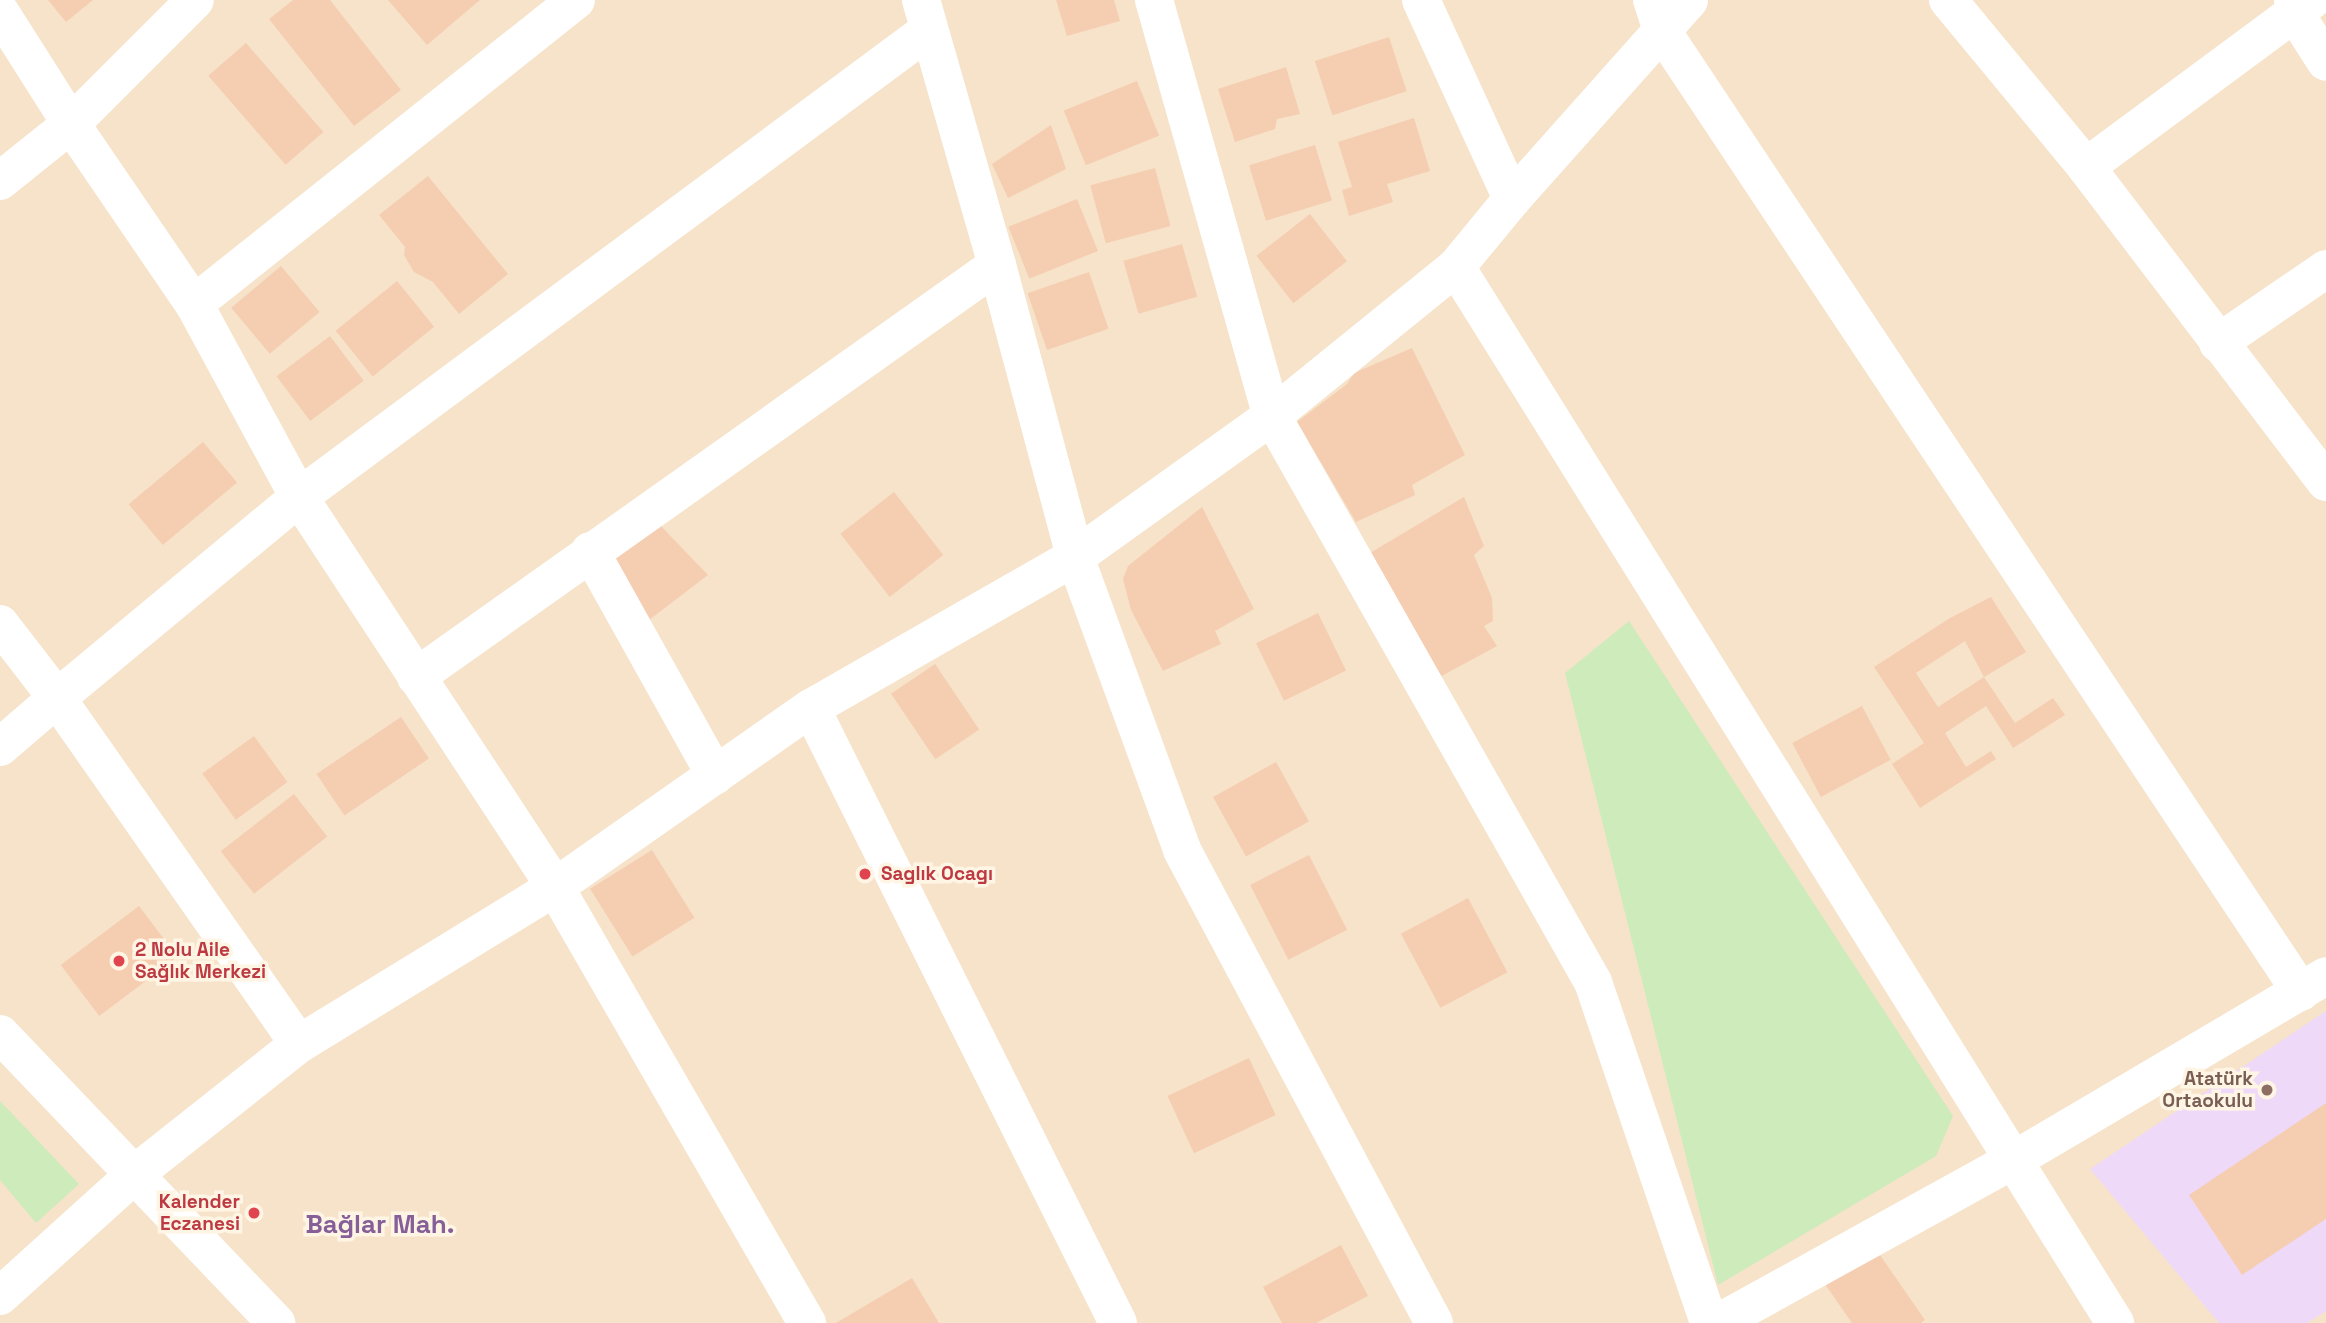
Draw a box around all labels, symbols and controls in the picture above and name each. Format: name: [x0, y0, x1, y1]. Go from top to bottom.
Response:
place label: Saglık Ocagı: [881, 863, 993, 885]
marker: Saglık Ocagı: [855, 864, 875, 884]
place label: 2 Nolu Aile Sağlık Merkezi: [135, 939, 266, 983]
marker: 2 Nolu Aile Sağlık Merkezi: [109, 951, 129, 971]
place label: Atatürk Ortaokulu: [2162, 1068, 2253, 1112]
marker: Atatürk Ortaokulu: [2259, 1082, 2275, 1098]
place label: Kalender Eczanesi: [159, 1191, 240, 1235]
marker: Kalender Eczanesi: [246, 1205, 262, 1221]
district label: Bağlar Mah.: [305, 1209, 455, 1241]

